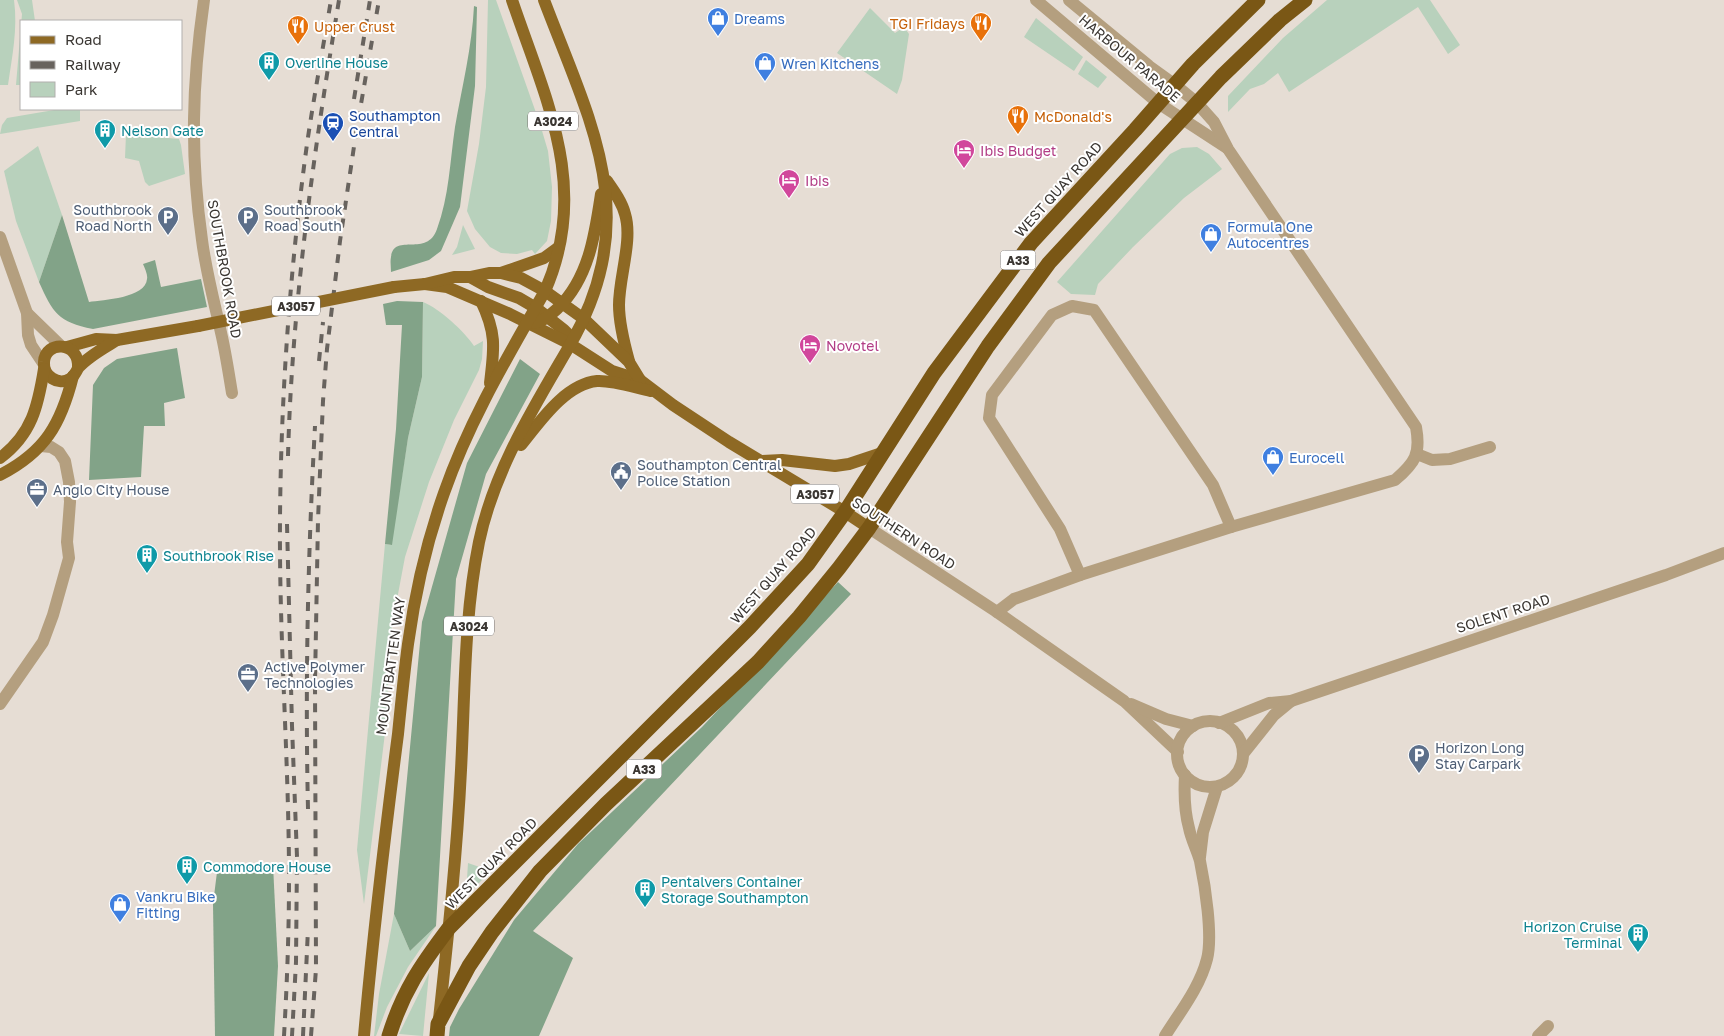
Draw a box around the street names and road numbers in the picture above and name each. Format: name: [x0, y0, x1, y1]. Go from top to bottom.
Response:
street label: HARBOUR PARADE: [1076, 11, 1184, 105]
road number: A3024: [528, 112, 578, 130]
street label: WEST QUAY ROAD: [1011, 138, 1105, 240]
street label: SOUTHBROOK ROAD: [204, 198, 246, 340]
road number: A33: [1000, 250, 1036, 270]
road number: A3057: [272, 296, 320, 316]
road number: A3057: [791, 484, 839, 504]
street label: SOUTHERN ROAD: [849, 493, 959, 573]
street label: WEST QUAY ROAD: [726, 523, 820, 627]
street label: SOLENT ROAD: [1454, 590, 1552, 636]
street label: MOUNTBATTEN WAY: [372, 596, 408, 736]
road number: A3024: [444, 616, 494, 636]
road number: A33: [626, 760, 662, 779]
street label: WEST QUAY ROAD: [442, 814, 540, 912]

